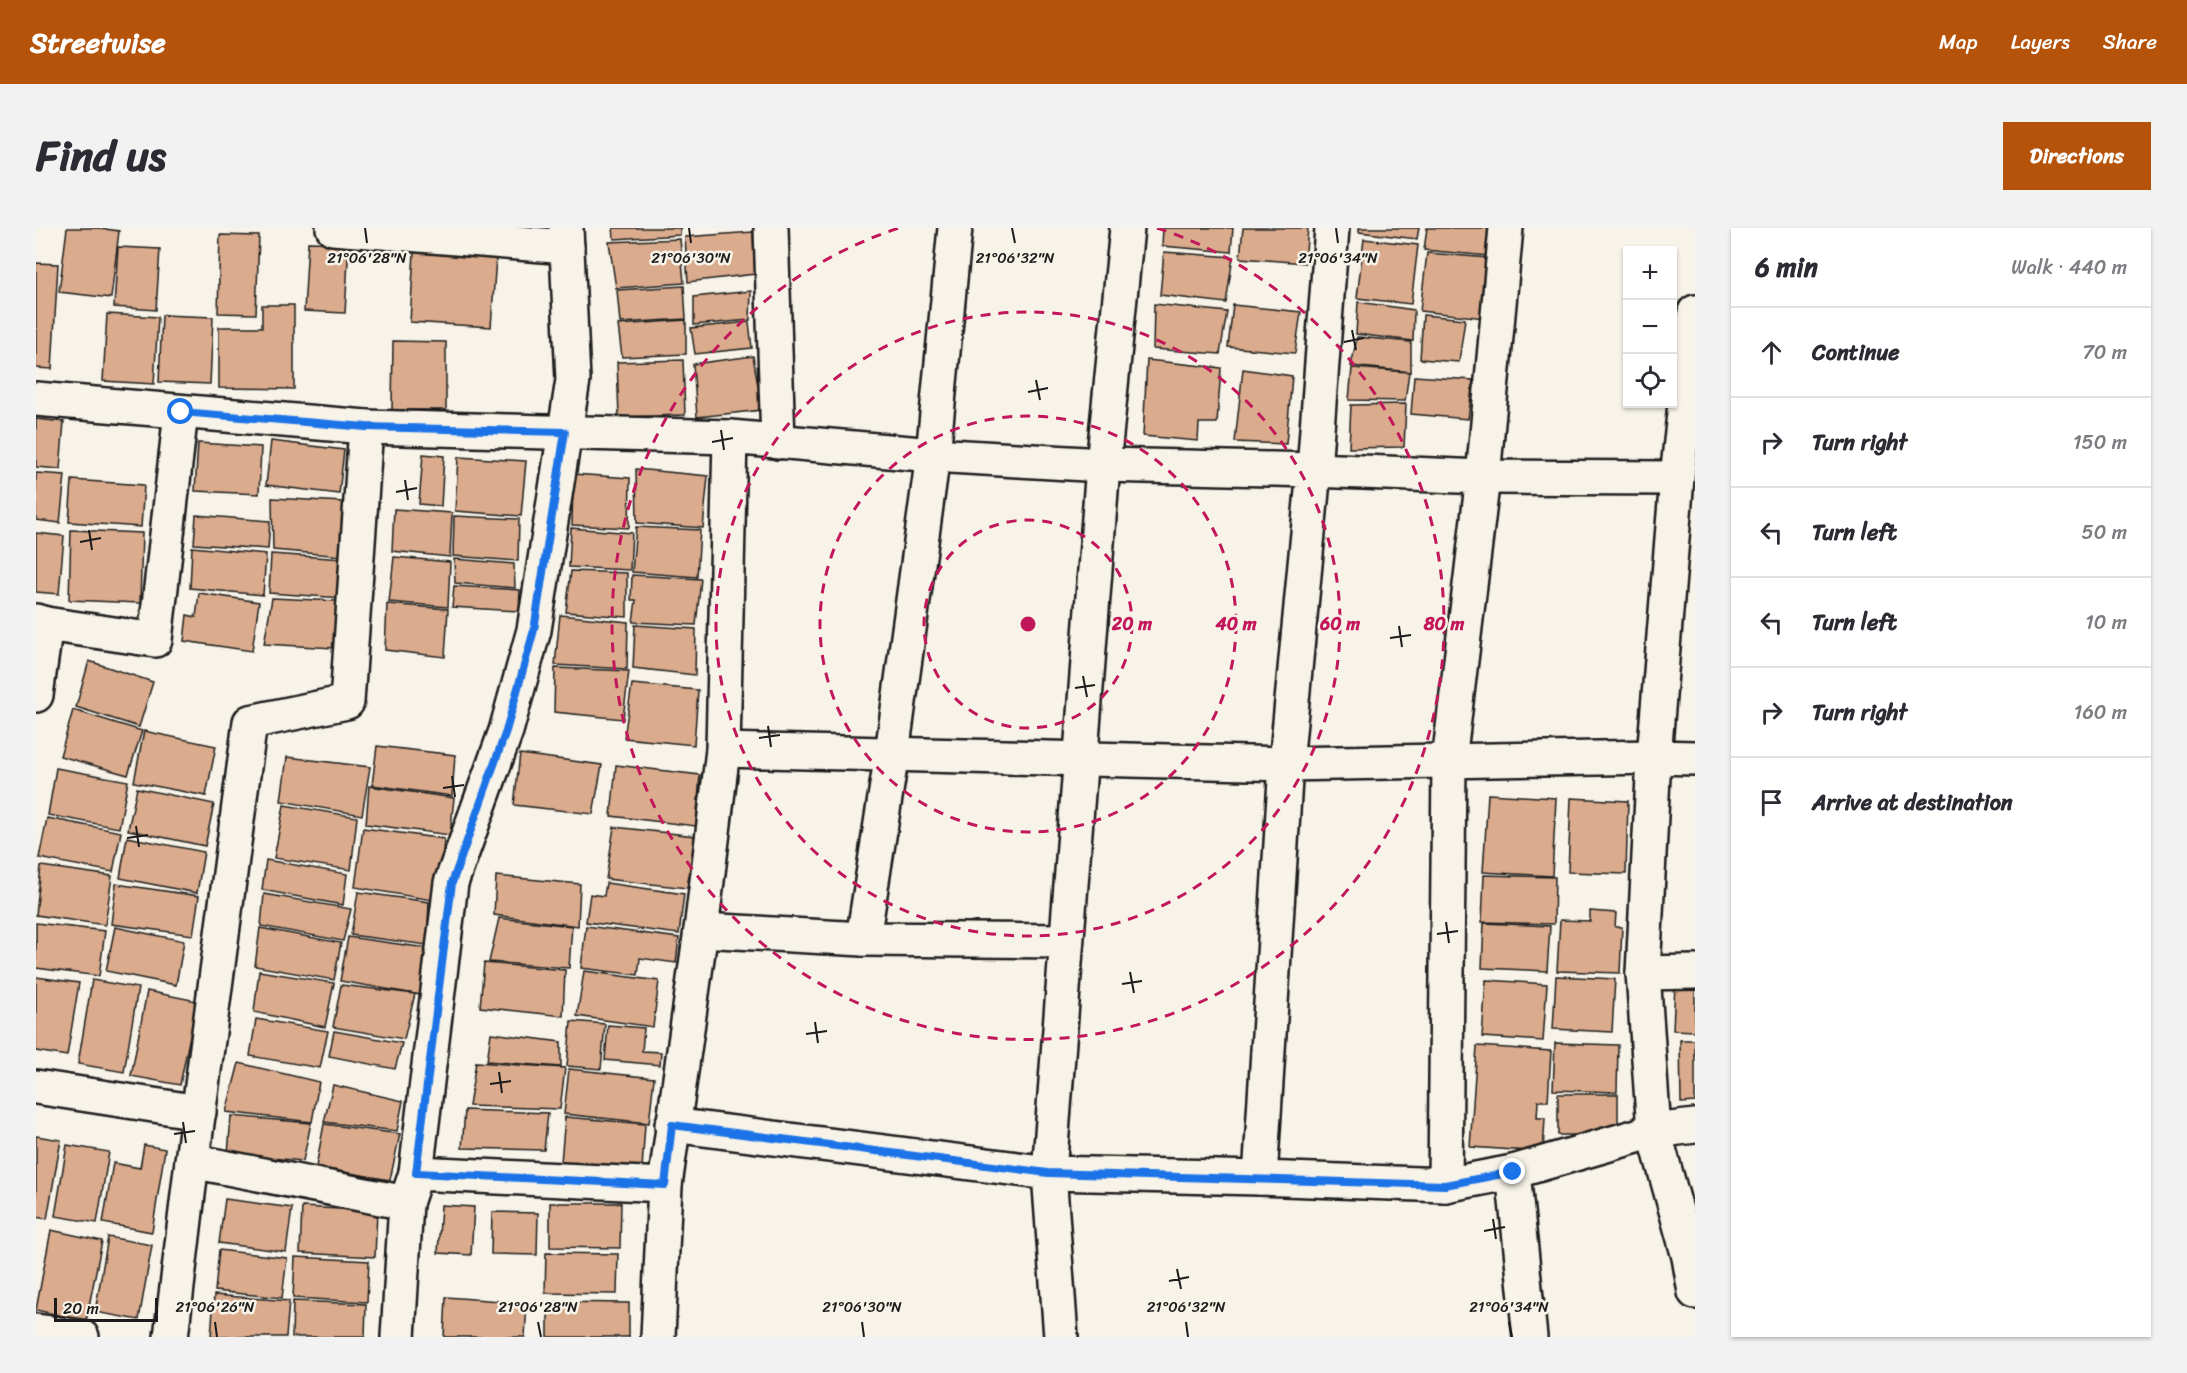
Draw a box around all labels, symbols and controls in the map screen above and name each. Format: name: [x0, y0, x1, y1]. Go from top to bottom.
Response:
text: Streetwise: [30, 18, 166, 67]
text: Map: [1939, 23, 1978, 61]
text: Layers: [2011, 23, 2070, 61]
text: Share: [2103, 23, 2157, 61]
text: Find us: [36, 119, 166, 193]
button: Directions: [2003, 122, 2151, 190]
text: 6 min: [1755, 244, 1818, 290]
text: 21°06'28"N: [327, 245, 407, 271]
text: 21°06'30"N: [651, 245, 731, 271]
text: 21°06'32"N: [976, 245, 1055, 271]
text: 21°06'34"N: [1298, 245, 1378, 271]
map controls: [1623, 246, 1677, 408]
button: +: [1623, 246, 1677, 300]
text: Walk · 440 m: [2011, 250, 2127, 285]
button: −: [1623, 300, 1677, 354]
text: Continue: [1812, 333, 1900, 372]
text: 70 m: [2082, 335, 2127, 370]
icon: ahead: [1755, 336, 1788, 369]
button: locate: [1623, 354, 1677, 408]
route start: [167, 398, 193, 424]
text: Turn right: [1812, 423, 1907, 462]
text: 150 m: [2073, 425, 2127, 460]
icon: right: [1755, 426, 1788, 459]
text: Turn left: [1812, 513, 1897, 552]
text: 50 m: [2082, 515, 2127, 550]
icon: left: [1755, 516, 1788, 549]
text: Turn left: [1812, 603, 1897, 642]
text: 10 m: [2085, 605, 2127, 640]
icon: left: [1755, 606, 1788, 639]
text: 20 m: [1111, 608, 1152, 640]
text: 40 m: [1214, 608, 1257, 640]
text: 60 m: [1319, 608, 1360, 640]
text: 80 m: [1423, 608, 1465, 640]
centre of rings: [1018, 614, 1038, 634]
text: Turn right: [1812, 693, 1907, 732]
text: 160 m: [2074, 695, 2127, 730]
icon: right: [1755, 696, 1788, 729]
text: Arrive at destination: [1812, 783, 2013, 822]
icon: arrive: [1755, 786, 1788, 819]
route end: [1499, 1158, 1525, 1184]
text: 20 m: [63, 1294, 99, 1323]
text: 21°06'26"N: [176, 1294, 255, 1320]
text: 21°06'28"N: [498, 1294, 578, 1320]
text: 21°06'30"N: [822, 1294, 902, 1320]
text: 21°06'32"N: [1147, 1294, 1226, 1320]
text: 21°06'34"N: [1469, 1294, 1549, 1320]
scale bar: [54, 1295, 158, 1322]

